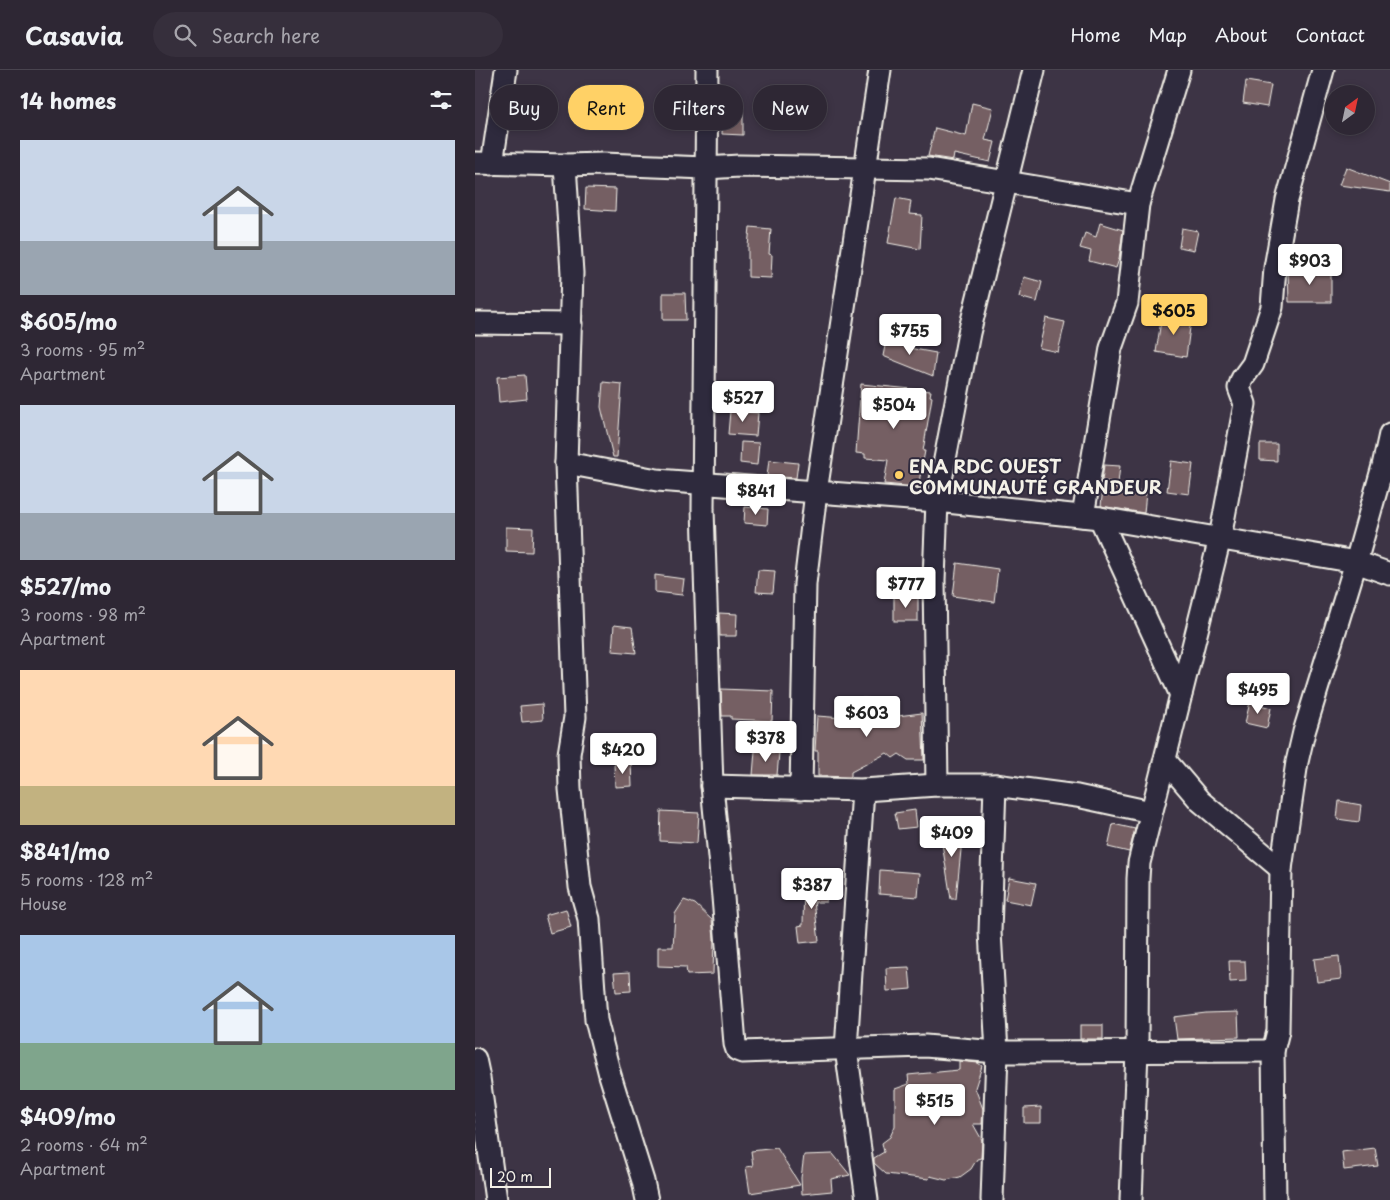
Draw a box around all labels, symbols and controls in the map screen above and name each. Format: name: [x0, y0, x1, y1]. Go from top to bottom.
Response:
search box: [153, 12, 503, 57]
text: Casavia: [25, 17, 123, 53]
icon: search: [171, 21, 199, 49]
text: Search here: [211, 21, 320, 49]
text: Home: [1070, 21, 1120, 48]
text: Map: [1148, 21, 1187, 48]
text: About: [1215, 21, 1267, 48]
text: Contact: [1295, 21, 1365, 48]
text: 14 homes: [20, 84, 116, 116]
chip: Buy: [490, 85, 558, 130]
chip: Rent: [568, 85, 644, 130]
chip: Filters: [654, 85, 743, 130]
chip: New: [753, 85, 827, 130]
north arrow: [1325, 85, 1375, 135]
map controls: [1325, 85, 1375, 135]
icon: filters: [427, 86, 455, 114]
icon: home: [193, 173, 283, 263]
pin: $903: [1280, 244, 1340, 286]
text: $903: [1289, 248, 1331, 272]
pin: $605: [1144, 294, 1204, 336]
text: $605: [1152, 298, 1196, 322]
text: $605/mo: [20, 305, 117, 337]
pin: $755: [880, 314, 940, 356]
text: $755: [890, 318, 930, 342]
text: 3 rooms · 95 m²: [20, 337, 145, 361]
text: Apartment: [20, 361, 105, 385]
pin: $527: [713, 380, 773, 423]
text: $527: [723, 385, 763, 409]
pin: $504: [864, 388, 924, 430]
text: $504: [872, 392, 916, 416]
icon: home: [193, 438, 283, 528]
place label: ENA RDC OUEST COMMUNAUTÉ GRANDEUR: [909, 452, 1162, 500]
marker: ENA RDC OUEST COMMUNAUTÉ GRANDEUR: [893, 469, 905, 481]
pin: $841: [726, 474, 786, 516]
text: $841: [737, 478, 775, 502]
pin: $777: [876, 566, 936, 609]
text: $527/mo: [20, 570, 111, 602]
text: $777: [888, 571, 924, 595]
text: 3 rooms · 98 m²: [20, 602, 146, 626]
text: Apartment: [20, 626, 105, 650]
pin: $495: [1228, 672, 1288, 715]
text: $495: [1238, 677, 1278, 701]
pin: $603: [837, 696, 897, 738]
text: $603: [845, 700, 889, 724]
icon: home: [193, 703, 283, 793]
pin: $378: [736, 720, 796, 763]
text: $378: [747, 725, 785, 749]
pin: $420: [593, 732, 653, 775]
text: $420: [601, 737, 645, 761]
pin: $409: [922, 816, 982, 858]
text: $409: [931, 820, 973, 844]
text: $841/mo: [20, 835, 110, 867]
text: 5 rooms · 128 m²: [20, 867, 153, 891]
pin: $387: [782, 868, 842, 910]
text: $387: [792, 872, 832, 896]
text: House: [20, 891, 67, 915]
icon: home: [193, 968, 283, 1058]
pin: $515: [905, 1084, 965, 1126]
text: $515: [916, 1088, 954, 1112]
text: $409/mo: [20, 1100, 116, 1132]
text: 2 rooms · 64 m²: [20, 1132, 148, 1156]
text: Apartment: [20, 1156, 105, 1180]
scale bar: [490, 1165, 551, 1188]
text: 20 m: [497, 1166, 533, 1187]

